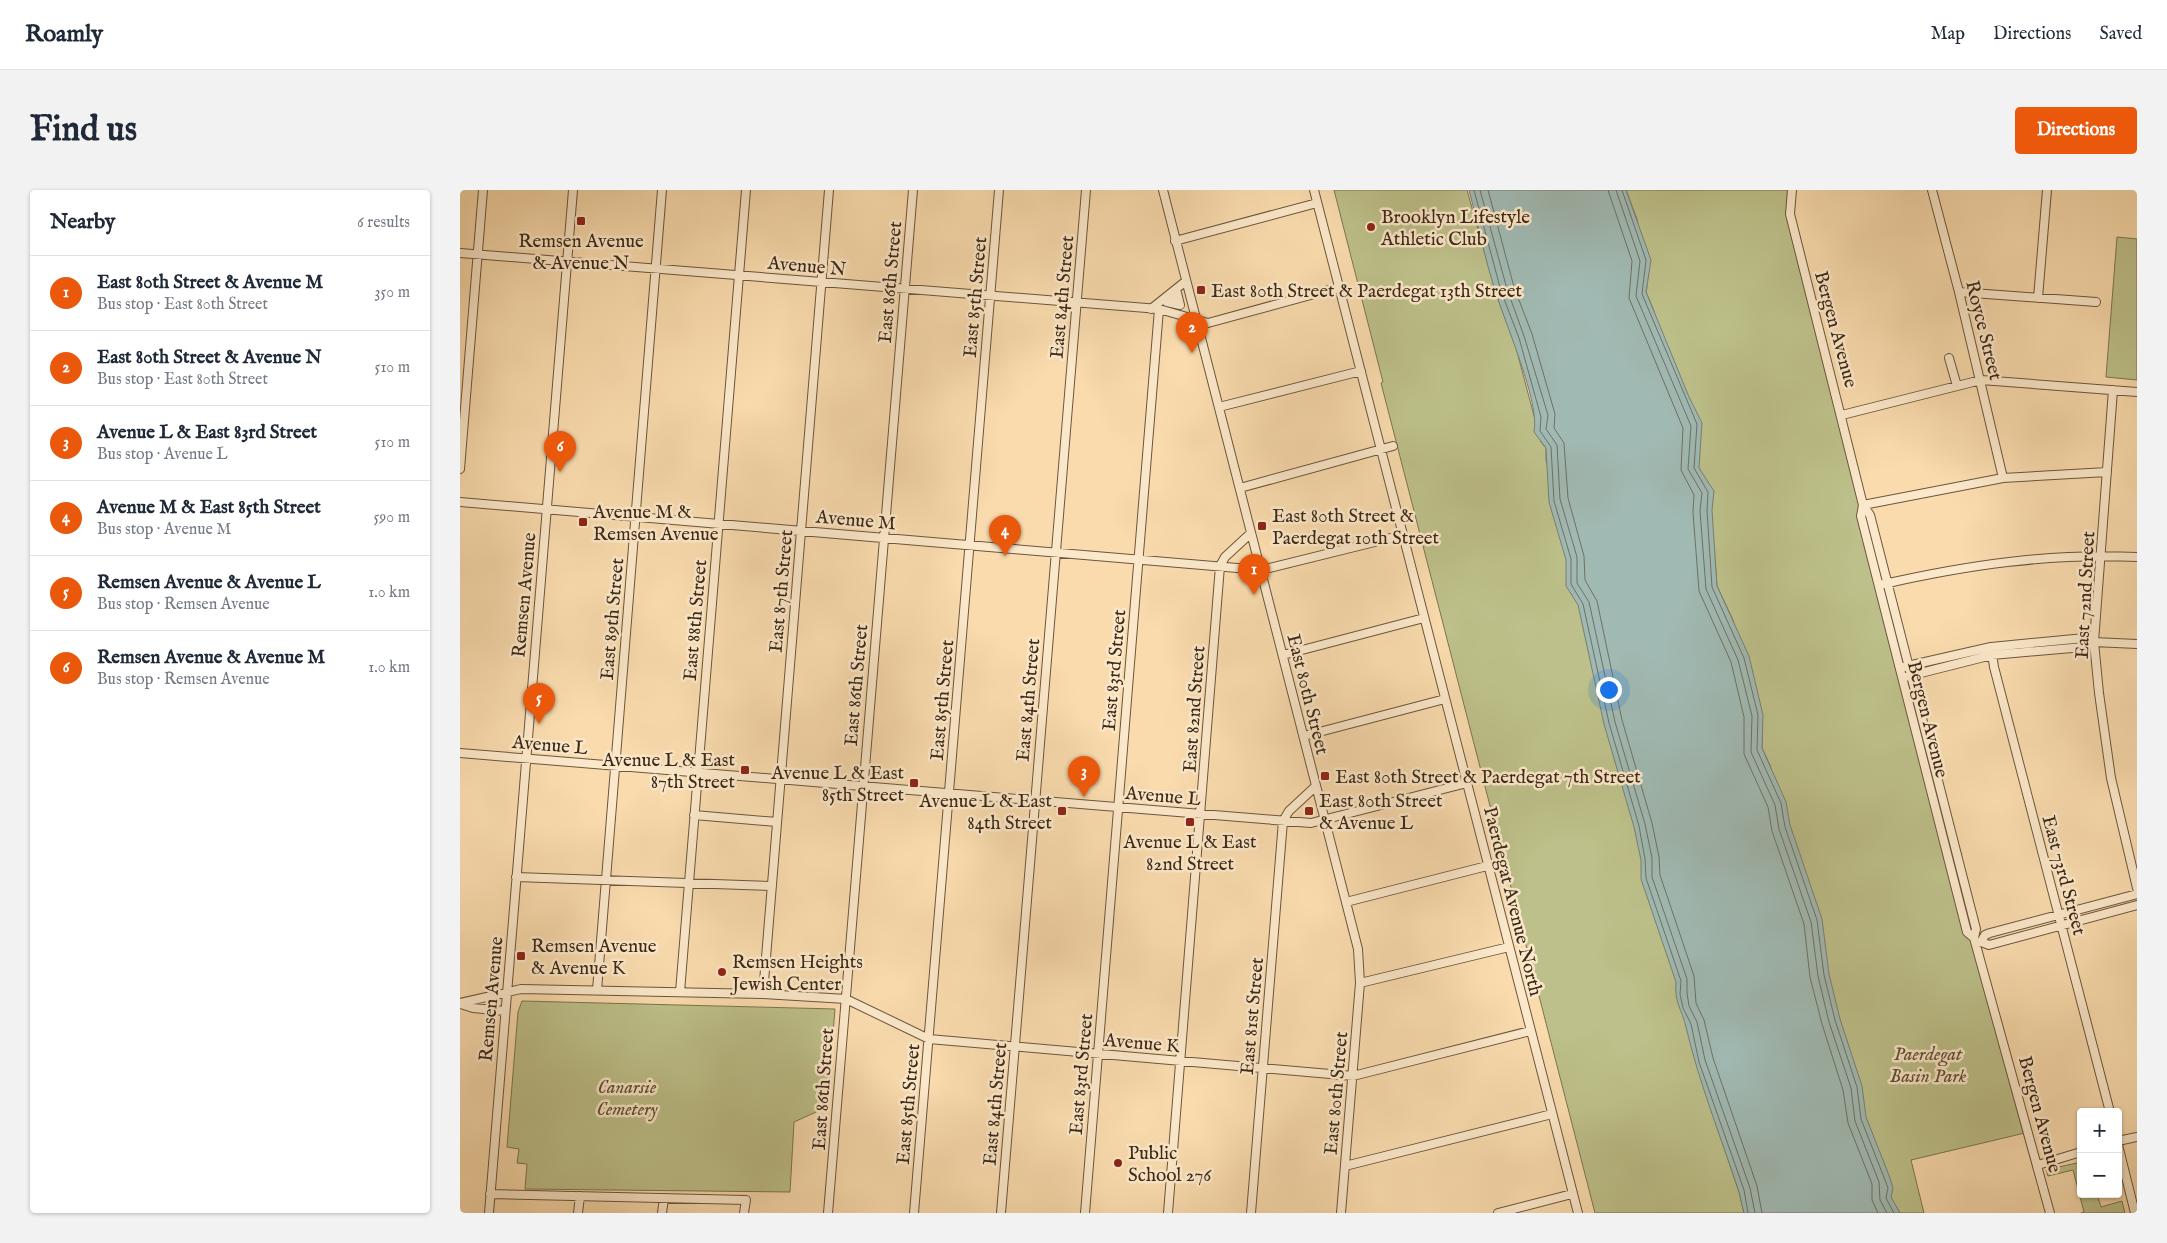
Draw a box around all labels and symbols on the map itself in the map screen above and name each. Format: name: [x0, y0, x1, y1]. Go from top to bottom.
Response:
place label: Brooklyn Lifestyle Athletic Club: [1380, 206, 1530, 252]
marker: Remsen Avenue & Avenue N: [575, 215, 587, 227]
street label: East 86th Street: [874, 220, 908, 344]
marker: Brooklyn Lifestyle Athletic Club: [1365, 221, 1377, 233]
place label: Remsen Avenue & Avenue N: [518, 230, 644, 276]
street label: East 84th Street: [1046, 234, 1080, 360]
street label: East 85th Street: [959, 235, 993, 359]
street label: Avenue N: [766, 252, 847, 282]
street label: Bergen Avenue: [1808, 269, 1862, 391]
street label: Royce Street: [1959, 278, 2007, 383]
place label: East 80th Street & Paerdegat 13th Street: [1211, 280, 1523, 304]
marker: East 80th Street & Paerdegat 13th Street: [1195, 284, 1207, 296]
pin: 2: [1176, 312, 1208, 353]
pin: 6: [544, 431, 576, 472]
place label: Avenue M & Remsen Avenue: [592, 501, 719, 547]
street label: Avenue M: [814, 505, 897, 536]
place label: East 80th Street & Paerdegat 10th Street: [1272, 505, 1440, 551]
pin: 4: [989, 515, 1021, 556]
marker: Avenue M & Remsen Avenue: [577, 516, 589, 528]
marker: East 80th Street & Paerdegat 10th Street: [1256, 520, 1268, 532]
street label: East 87th Street: [765, 528, 799, 654]
street label: East 72nd Street: [2071, 530, 2101, 660]
street label: Remsen Avenue: [508, 531, 542, 659]
pin: 1: [1238, 554, 1270, 595]
street label: East 89th Street: [596, 557, 630, 681]
street label: East 88th Street: [679, 558, 713, 682]
street label: East 83rd Street: [1098, 608, 1132, 732]
street label: East 86th Street: [840, 623, 874, 747]
street label: East 80th Street: [1280, 632, 1334, 758]
street label: East 84th Street: [1012, 637, 1046, 763]
street label: East 85th Street: [926, 638, 960, 762]
street label: East 82nd Street: [1179, 645, 1211, 773]
street label: Bergen Avenue: [1901, 659, 1953, 781]
your location: [1596, 677, 1622, 703]
pin: 5: [523, 683, 555, 724]
street label: Avenue L: [510, 731, 589, 761]
place label: Avenue L & East 87th Street: [601, 749, 735, 795]
pin: 3: [1068, 756, 1100, 797]
place label: Avenue L & East 85th Street: [770, 762, 904, 808]
marker: Avenue L & East 87th Street: [739, 764, 751, 776]
place label: East 80th Street & Paerdegat 7th Street: [1335, 766, 1641, 790]
marker: East 80th Street & Paerdegat 7th Street: [1319, 770, 1331, 782]
marker: Avenue L & East 85th Street: [908, 777, 920, 789]
street label: Avenue L: [1123, 782, 1202, 812]
place label: Avenue L & East 84th Street: [918, 790, 1052, 836]
place label: East 80th Street & Avenue L: [1319, 790, 1443, 836]
street label: Paerdegat Avenue North: [1477, 804, 1547, 999]
marker: Avenue L & East 84th Street: [1056, 805, 1068, 817]
marker: East 80th Street & Avenue L: [1303, 805, 1315, 817]
street label: East 73rd Street: [2036, 813, 2091, 939]
marker: Avenue L & East 82nd Street: [1184, 816, 1196, 828]
place label: Avenue L & East 82nd Street: [1123, 831, 1257, 877]
street label: Remsen Avenue: [475, 935, 509, 1063]
place label: Remsen Avenue & Avenue K: [531, 935, 657, 981]
marker: Remsen Avenue & Avenue K: [515, 950, 527, 962]
place label: Remsen Heights Jewish Center: [730, 951, 863, 997]
street label: East 81st Street: [1236, 956, 1270, 1076]
marker: Remsen Heights Jewish Center: [716, 966, 728, 978]
street label: East 83rd Street: [1065, 1012, 1099, 1136]
street label: East 86th Street: [808, 1027, 840, 1151]
street label: Avenue K: [1102, 1029, 1181, 1059]
street label: East 80th Street: [1320, 1030, 1354, 1156]
street label: East 84th Street: [979, 1041, 1013, 1167]
street label: East 85th Street: [892, 1042, 926, 1166]
park label: Paerdegat Basin Park: [1890, 1043, 1967, 1089]
street label: Bergen Avenue: [2012, 1054, 2066, 1176]
park label: Canarsie Cemetery: [596, 1076, 658, 1122]
place label: Public School 276: [1128, 1142, 1212, 1188]
marker: Public School 276: [1112, 1157, 1124, 1169]

